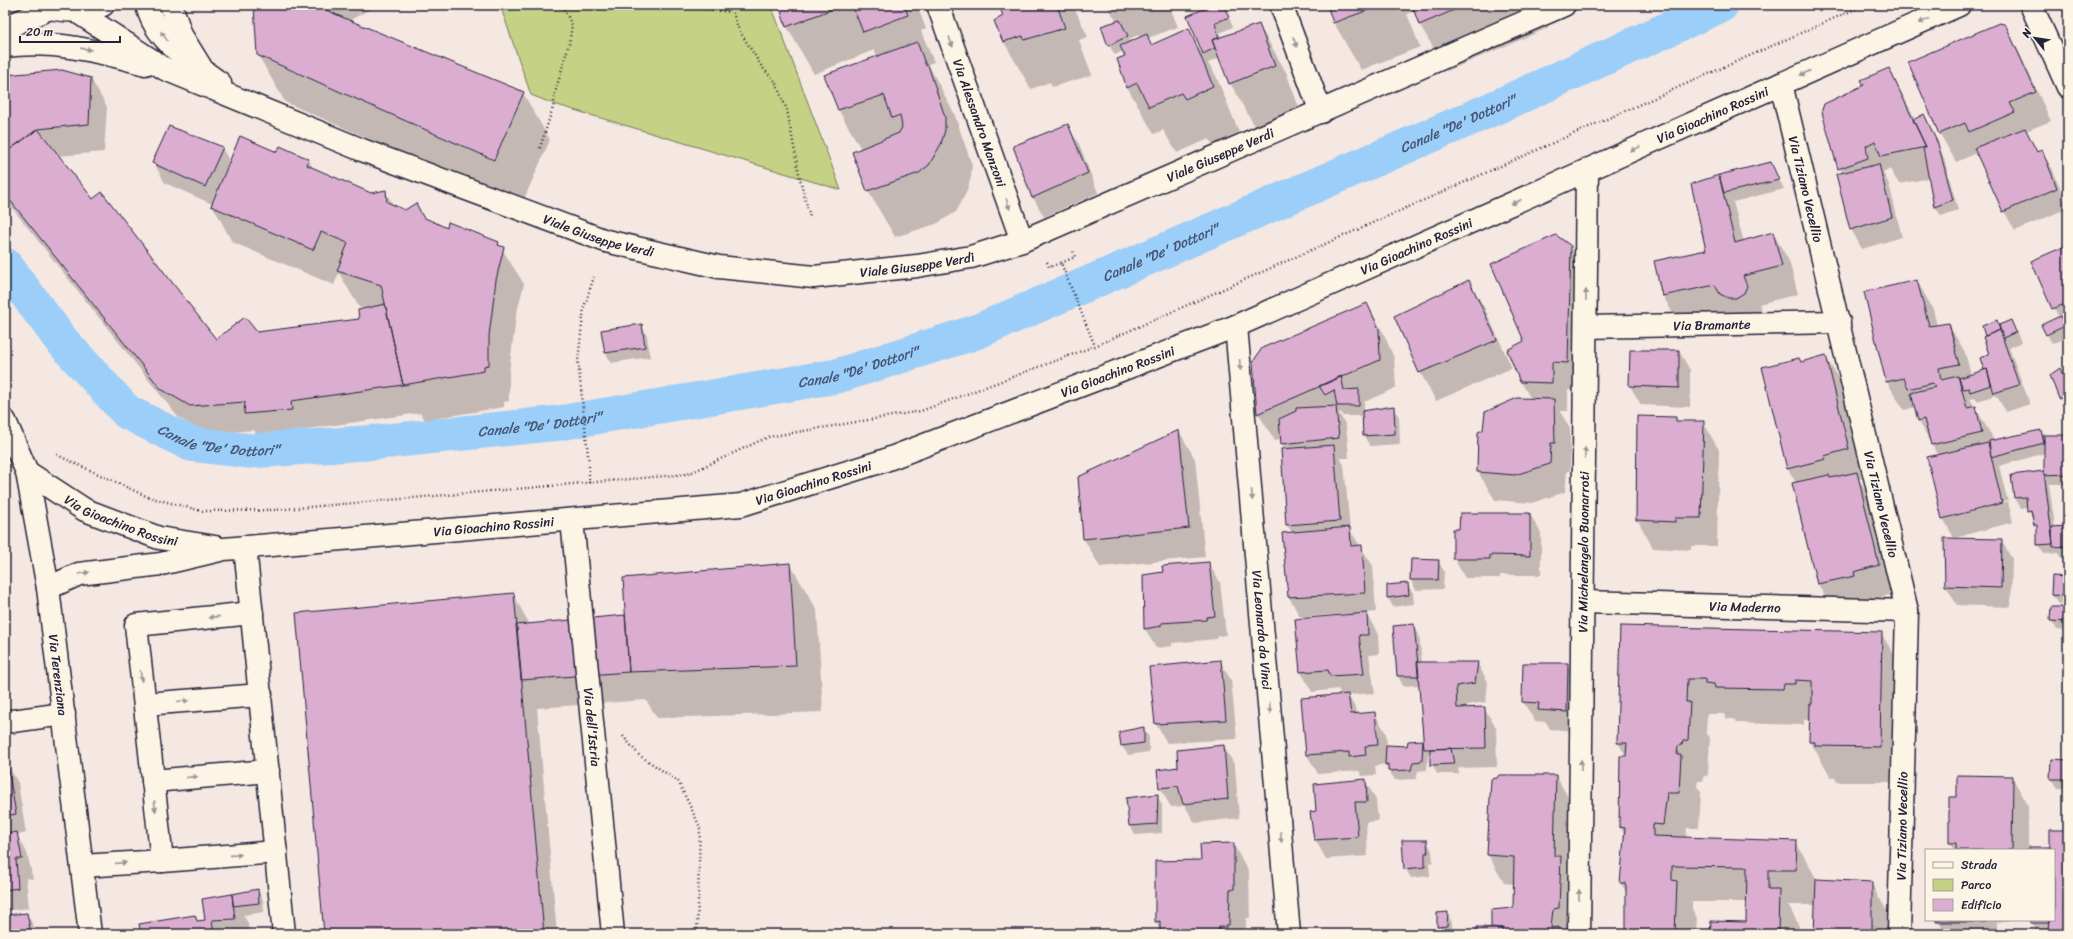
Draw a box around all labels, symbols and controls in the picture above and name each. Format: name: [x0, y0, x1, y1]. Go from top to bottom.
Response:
scale bar: [20, 18, 120, 44]
one-way arrow: [1918, 18, 1929, 24]
north arrow: [2015, 18, 2055, 58]
text: 20 m: [26, 21, 53, 43]
text: N: [2016, 25, 2037, 42]
one-way arrow: [160, 31, 168, 41]
one-way arrow: [948, 36, 954, 48]
one-way arrow: [1292, 36, 1298, 48]
one-way arrow: [79, 46, 92, 52]
street label: Via Alessandro Manzoni: [947, 56, 1013, 190]
one-way arrow: [1798, 71, 1810, 77]
street label: Via Gioachino Rossini: [1652, 79, 1773, 150]
water label: Canale "De' Dottori": [1396, 86, 1523, 160]
street label: Viale Giuseppe Verdi: [1163, 121, 1278, 188]
street label: Via Tiziano Vecellio: [1782, 133, 1830, 245]
one-way arrow: [1629, 146, 1641, 152]
one-way arrow: [1005, 198, 1011, 210]
one-way arrow: [1511, 199, 1522, 205]
street label: Viale Giuseppe Verdi: [540, 207, 657, 263]
street label: Via Gioachino Rossini: [1356, 211, 1476, 281]
water label: Canale "De' Dottori": [1098, 215, 1225, 289]
street label: Viale Giuseppe Verdi: [859, 245, 978, 284]
one-way arrow: [1583, 288, 1589, 301]
street label: Via Bramante: [1673, 312, 1751, 337]
water label: Canale "De' Dottori": [796, 338, 925, 395]
street label: Via Gioachino Rossini: [1057, 339, 1178, 404]
one-way arrow: [1236, 359, 1243, 371]
water label: Canale "De' Dottori": [476, 403, 606, 444]
water label: Canale "De' Dottori": [153, 417, 283, 464]
one-way arrow: [1582, 446, 1588, 459]
street label: Via Tiziano Vecellio: [1858, 448, 1905, 560]
street label: Via Gioachino Rossini: [752, 454, 875, 511]
street label: Via Michelangelo Buonarroti: [1571, 471, 1595, 633]
street label: Via Gioachino Rossini: [60, 488, 180, 552]
one-way arrow: [1249, 489, 1255, 501]
street label: Via Gioachino Rossini: [432, 509, 555, 543]
street label: Via Leonardo da Vinci: [1246, 569, 1279, 691]
one-way arrow: [78, 570, 90, 576]
street label: Via Maderno: [1709, 594, 1781, 619]
one-way arrow: [208, 613, 220, 620]
street label: Via Terenziana: [42, 633, 75, 718]
one-way arrow: [138, 670, 145, 682]
street label: Via dell'Istria: [577, 687, 608, 768]
one-way arrow: [177, 698, 189, 704]
one-way arrow: [1267, 702, 1274, 714]
one-way arrow: [1578, 758, 1584, 771]
street label: Via Tiziano Vecellio: [1890, 771, 1914, 881]
one-way arrow: [185, 774, 198, 781]
one-way arrow: [152, 800, 159, 812]
one-way arrow: [1278, 831, 1285, 843]
legend: [1925, 849, 2055, 921]
one-way arrow: [230, 852, 242, 859]
text: Strada: [1961, 854, 1998, 876]
one-way arrow: [115, 860, 127, 867]
text: Parco: [1961, 874, 1991, 896]
one-way arrow: [1576, 888, 1582, 901]
text: Edificio: [1961, 894, 2001, 916]

